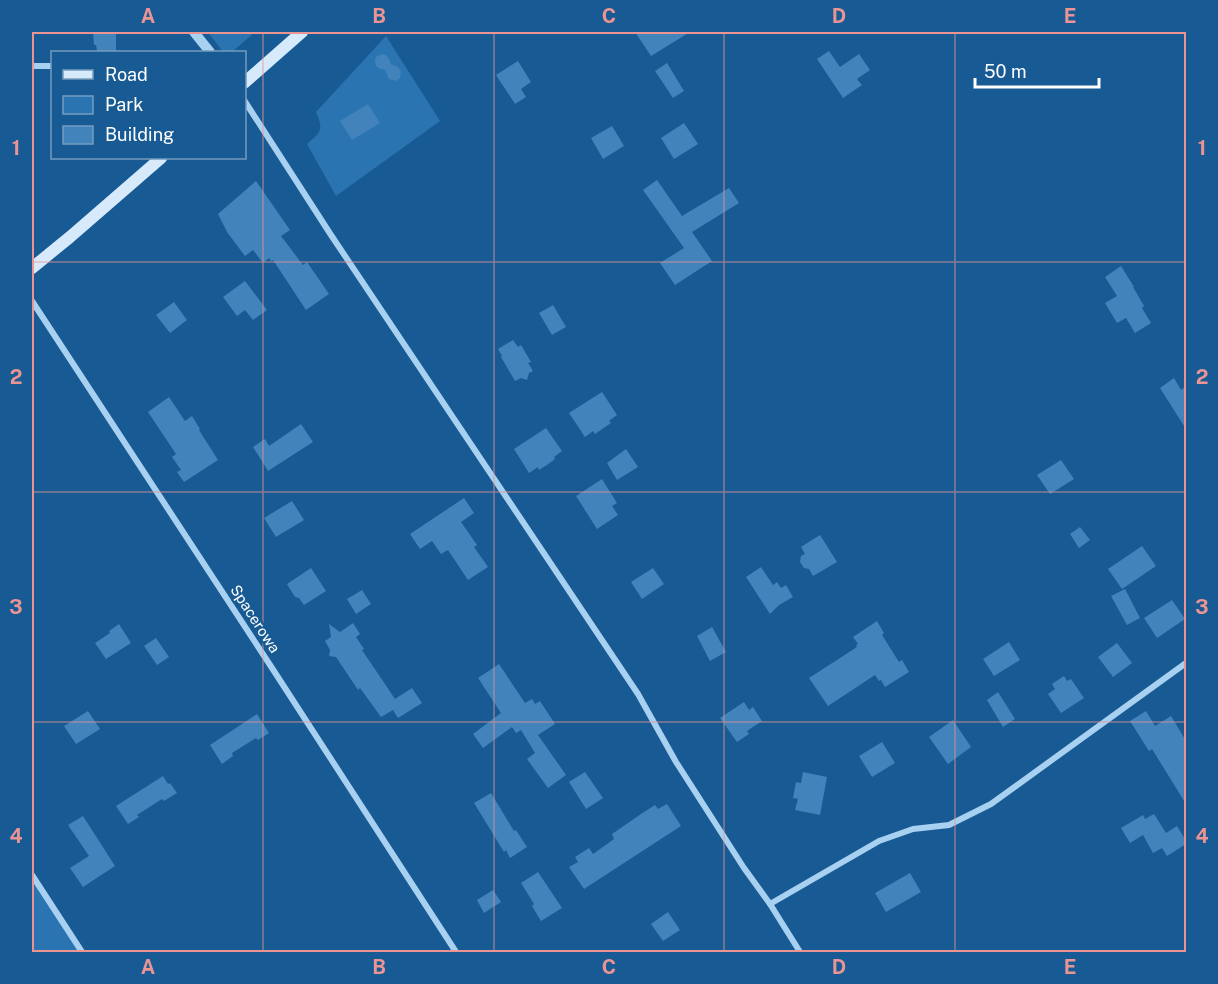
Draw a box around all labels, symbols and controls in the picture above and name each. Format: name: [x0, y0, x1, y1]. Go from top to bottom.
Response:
text: A: [141, 4, 155, 28]
text: B: [372, 4, 386, 28]
text: C: [602, 4, 616, 28]
text: D: [832, 4, 846, 28]
text: E: [1064, 4, 1076, 28]
legend: [51, 51, 246, 159]
scale bar: [975, 51, 1100, 89]
text: 50 m: [984, 61, 1027, 82]
text: Road: [105, 64, 148, 85]
text: Park: [105, 94, 143, 115]
text: Building: [105, 124, 174, 145]
text: 1: [12, 136, 20, 160]
text: 1: [1198, 136, 1206, 160]
text: 2: [10, 365, 22, 389]
text: 2: [1196, 365, 1208, 389]
street label: Spacerowa: [227, 582, 284, 656]
text: 3: [9, 595, 23, 619]
text: 3: [1195, 595, 1209, 619]
text: 4: [9, 824, 23, 848]
text: 4: [1195, 824, 1209, 848]
text: A: [141, 955, 155, 979]
text: B: [372, 955, 386, 979]
text: C: [602, 955, 616, 979]
text: D: [832, 955, 846, 979]
text: E: [1064, 955, 1076, 979]

